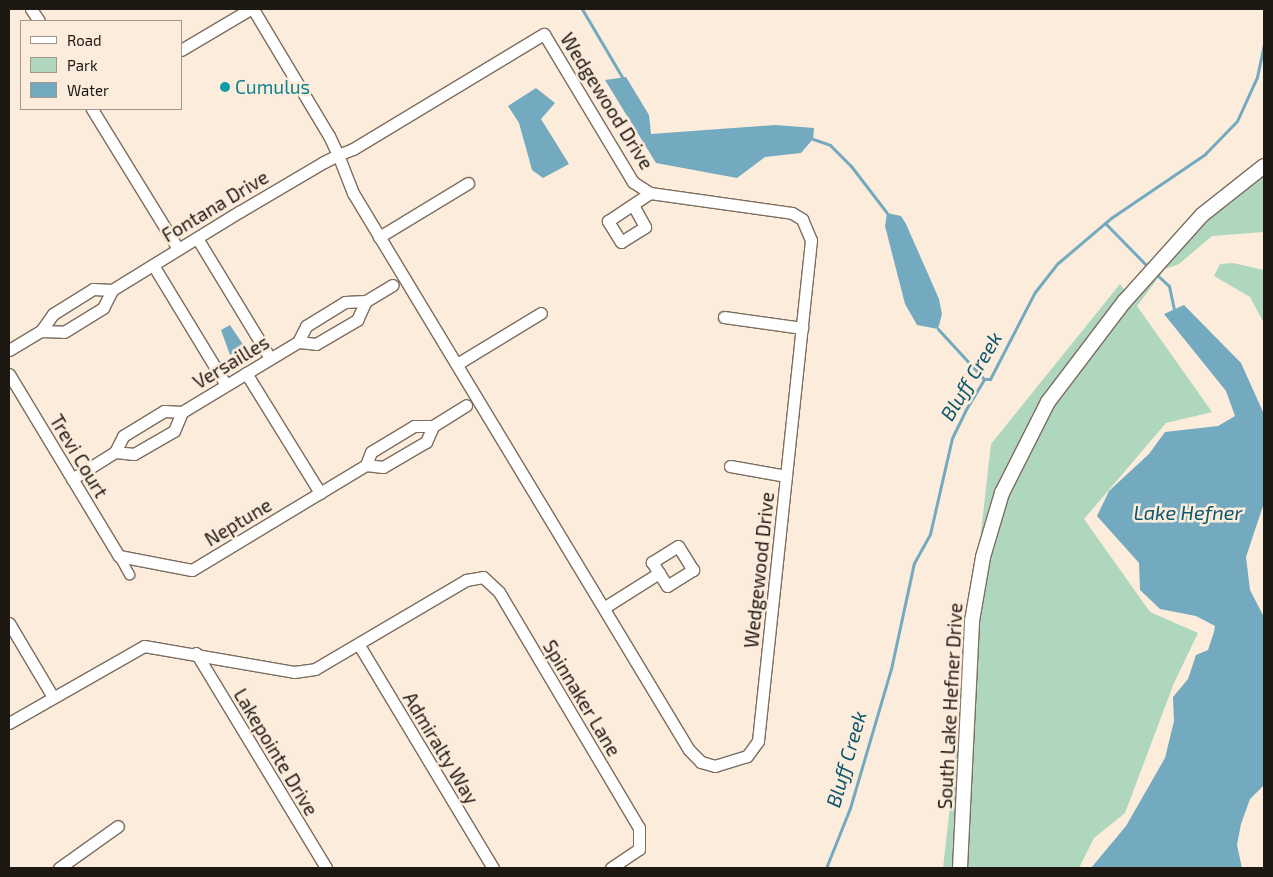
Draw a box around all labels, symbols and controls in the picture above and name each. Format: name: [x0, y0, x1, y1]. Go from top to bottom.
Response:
legend: [20, 20, 182, 110]
street label: Wedgewood Drive: [556, 28, 658, 174]
text: Road: [67, 31, 102, 49]
text: Park: [67, 56, 98, 74]
place label: Cumulus: [235, 76, 310, 98]
text: Water: [67, 81, 109, 99]
marker: Cumulus: [219, 81, 231, 93]
street label: Fontana Drive: [158, 165, 272, 247]
water label: Bluff Creek: [935, 327, 1007, 425]
street label: Versailles: [189, 330, 273, 394]
street label: Trevi Court: [45, 410, 113, 502]
street label: Wedgewood Drive: [739, 491, 779, 649]
street label: Neptune: [200, 493, 276, 551]
water label: Lake Hefner: [1134, 500, 1242, 524]
street label: South Lake Hefner Drive: [933, 602, 967, 810]
street label: Spinnaker Lane: [538, 636, 626, 760]
street label: Lakepointe Drive: [229, 684, 323, 820]
street label: Admiralty Way: [398, 688, 484, 808]
water label: Bluff Creek: [821, 708, 871, 810]

